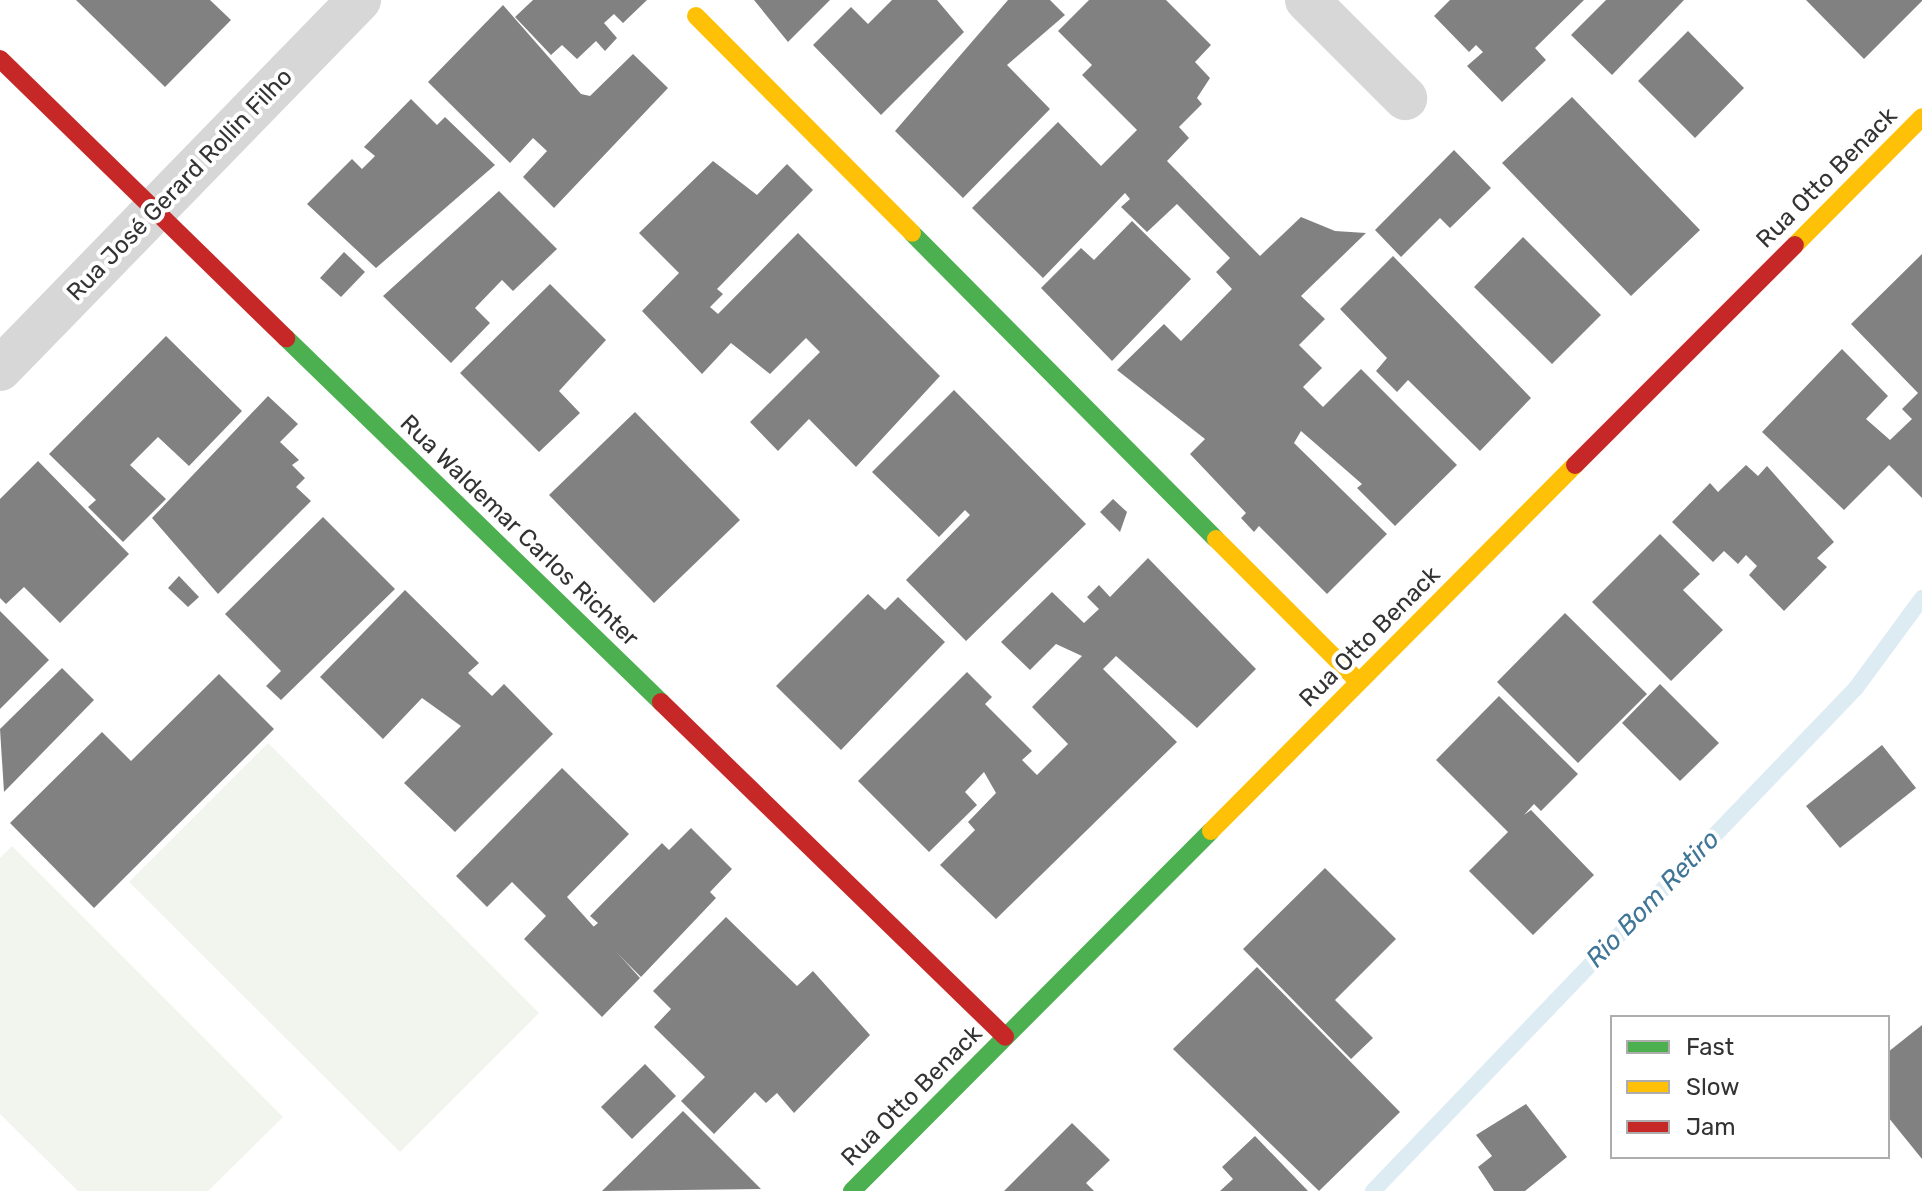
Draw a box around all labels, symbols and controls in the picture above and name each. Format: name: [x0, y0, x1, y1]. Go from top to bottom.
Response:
street label: Rua José Gerard Rollin Filho: [61, 63, 299, 307]
street label: Rua Otto Benack: [1751, 102, 1903, 254]
street label: Rua Waldemar Carlos Richter: [393, 409, 645, 653]
street label: Rua Otto Benack: [1294, 561, 1446, 713]
water label: Rio Bom Retiro: [1580, 824, 1726, 974]
legend: [1610, 1015, 1890, 1159]
street label: Rua Otto Benack: [836, 1020, 988, 1172]
text: Fast: [1686, 1033, 1734, 1061]
text: Slow: [1686, 1073, 1739, 1101]
text: Jam: [1686, 1113, 1736, 1141]

